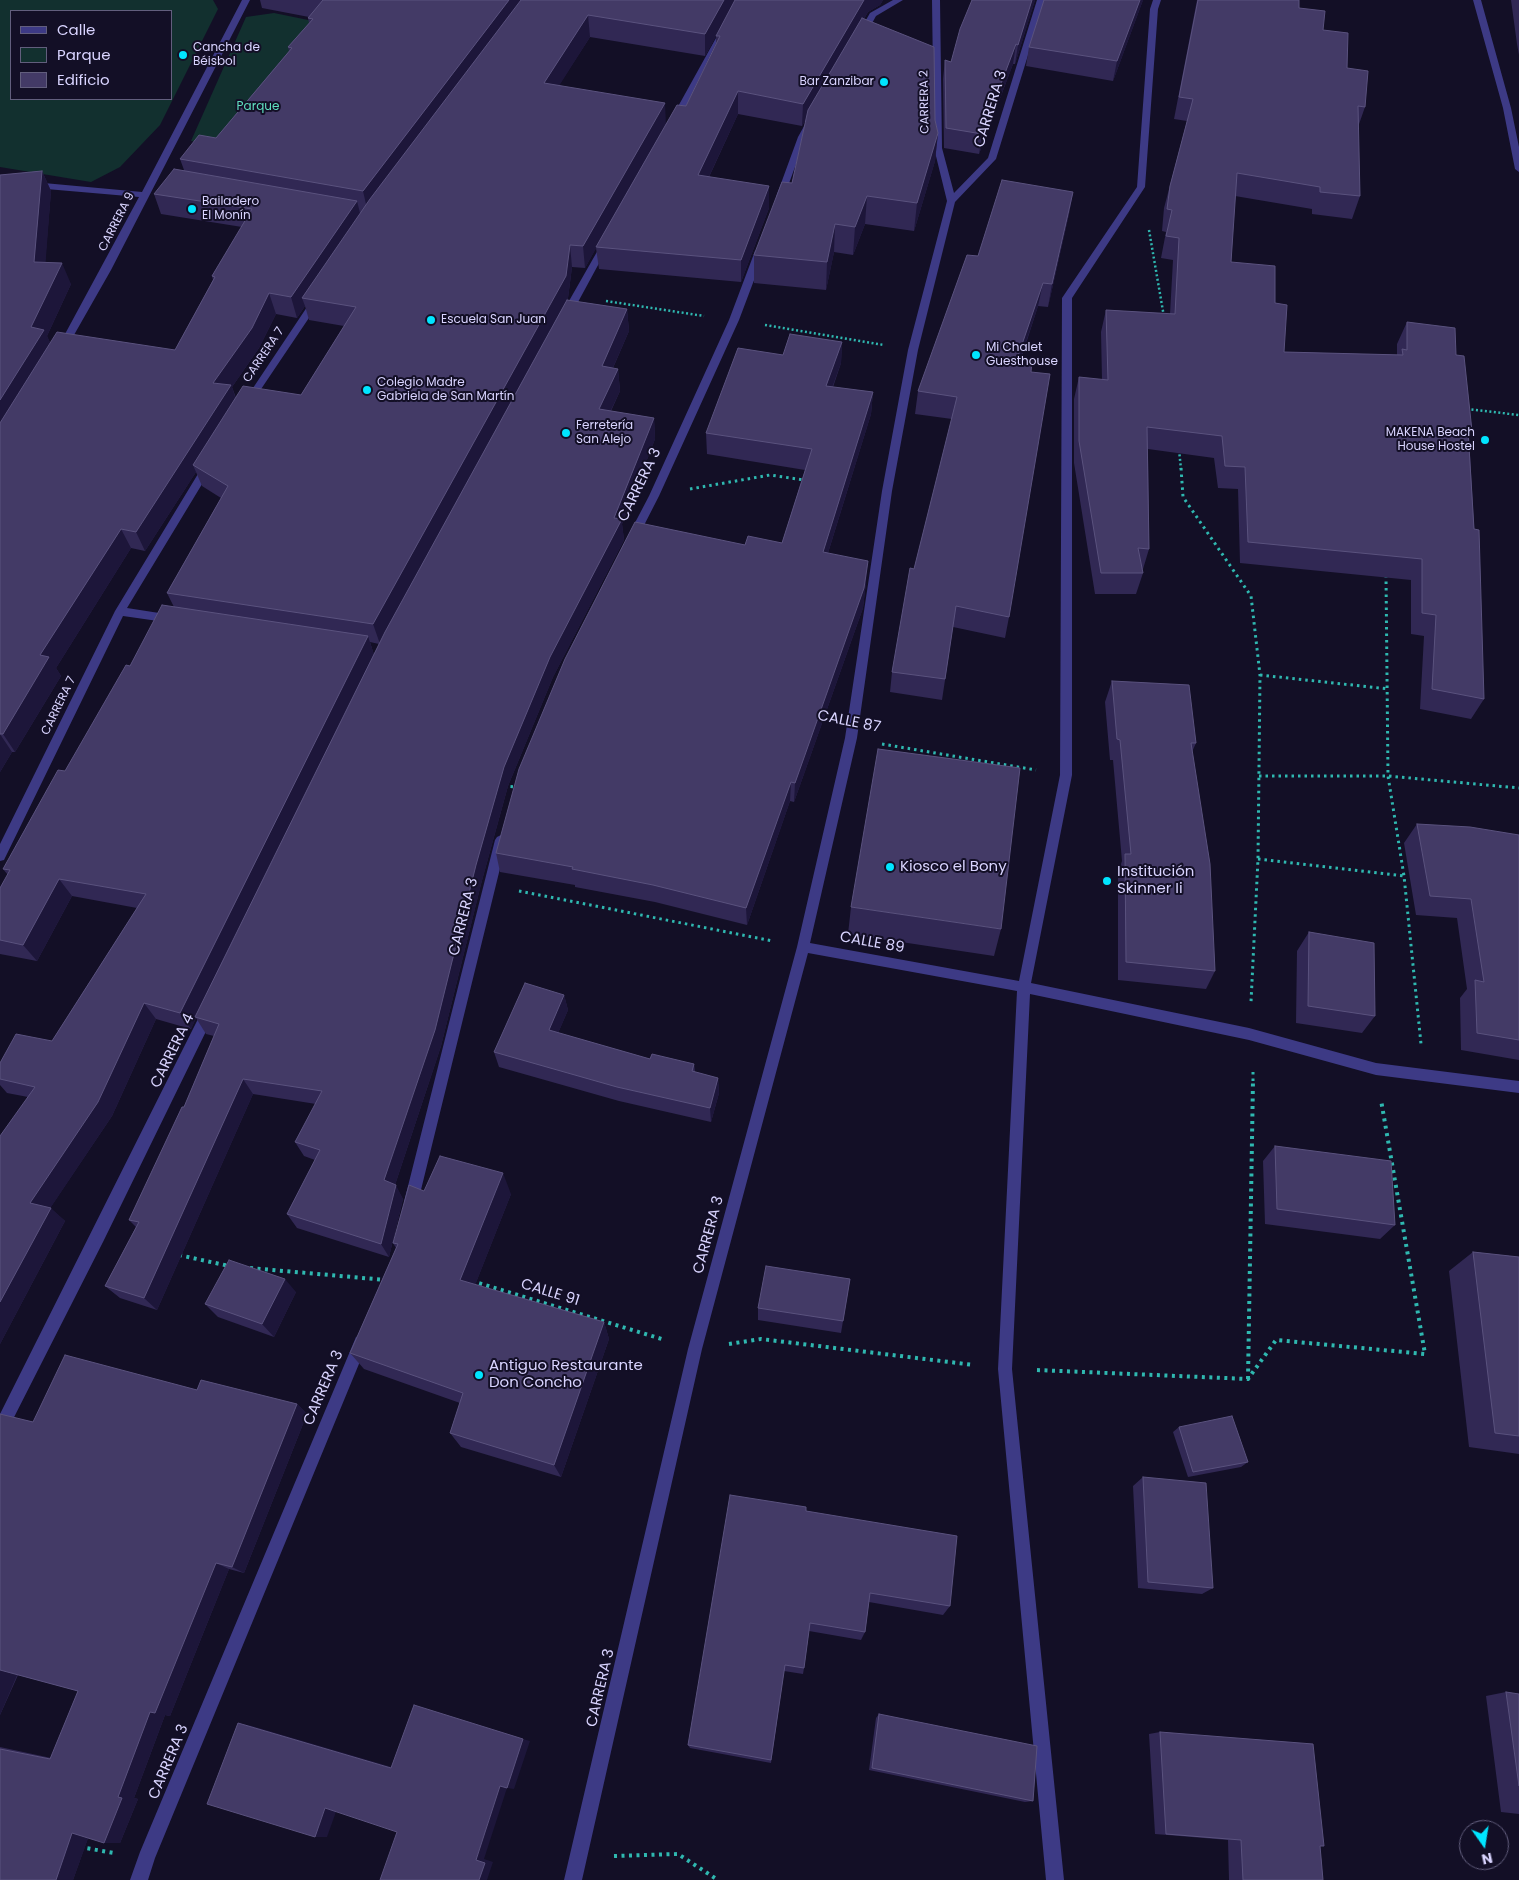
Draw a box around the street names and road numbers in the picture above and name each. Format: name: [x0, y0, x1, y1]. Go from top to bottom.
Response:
street label: CARRERA 3: [971, 68, 1011, 150]
street label: CARRERA 2: [917, 70, 933, 134]
street label: CARRERA 9: [96, 190, 138, 254]
street label: CARRERA 7: [240, 325, 288, 385]
street label: CARRERA 3: [614, 445, 666, 525]
street label: CARRERA 7: [39, 674, 79, 738]
street label: CALLE 87: [816, 707, 882, 737]
street label: CARRERA 3: [446, 876, 482, 958]
street label: CALLE 89: [838, 928, 906, 958]
street label: CARRERA 4: [147, 1011, 199, 1091]
street label: CARRERA 3: [690, 1194, 728, 1276]
street label: CALLE 91: [518, 1276, 582, 1310]
street label: CARRERA 3: [300, 1348, 348, 1428]
street label: CARRERA 3: [583, 1647, 619, 1729]
street label: CARRERA 3: [145, 1722, 193, 1802]

